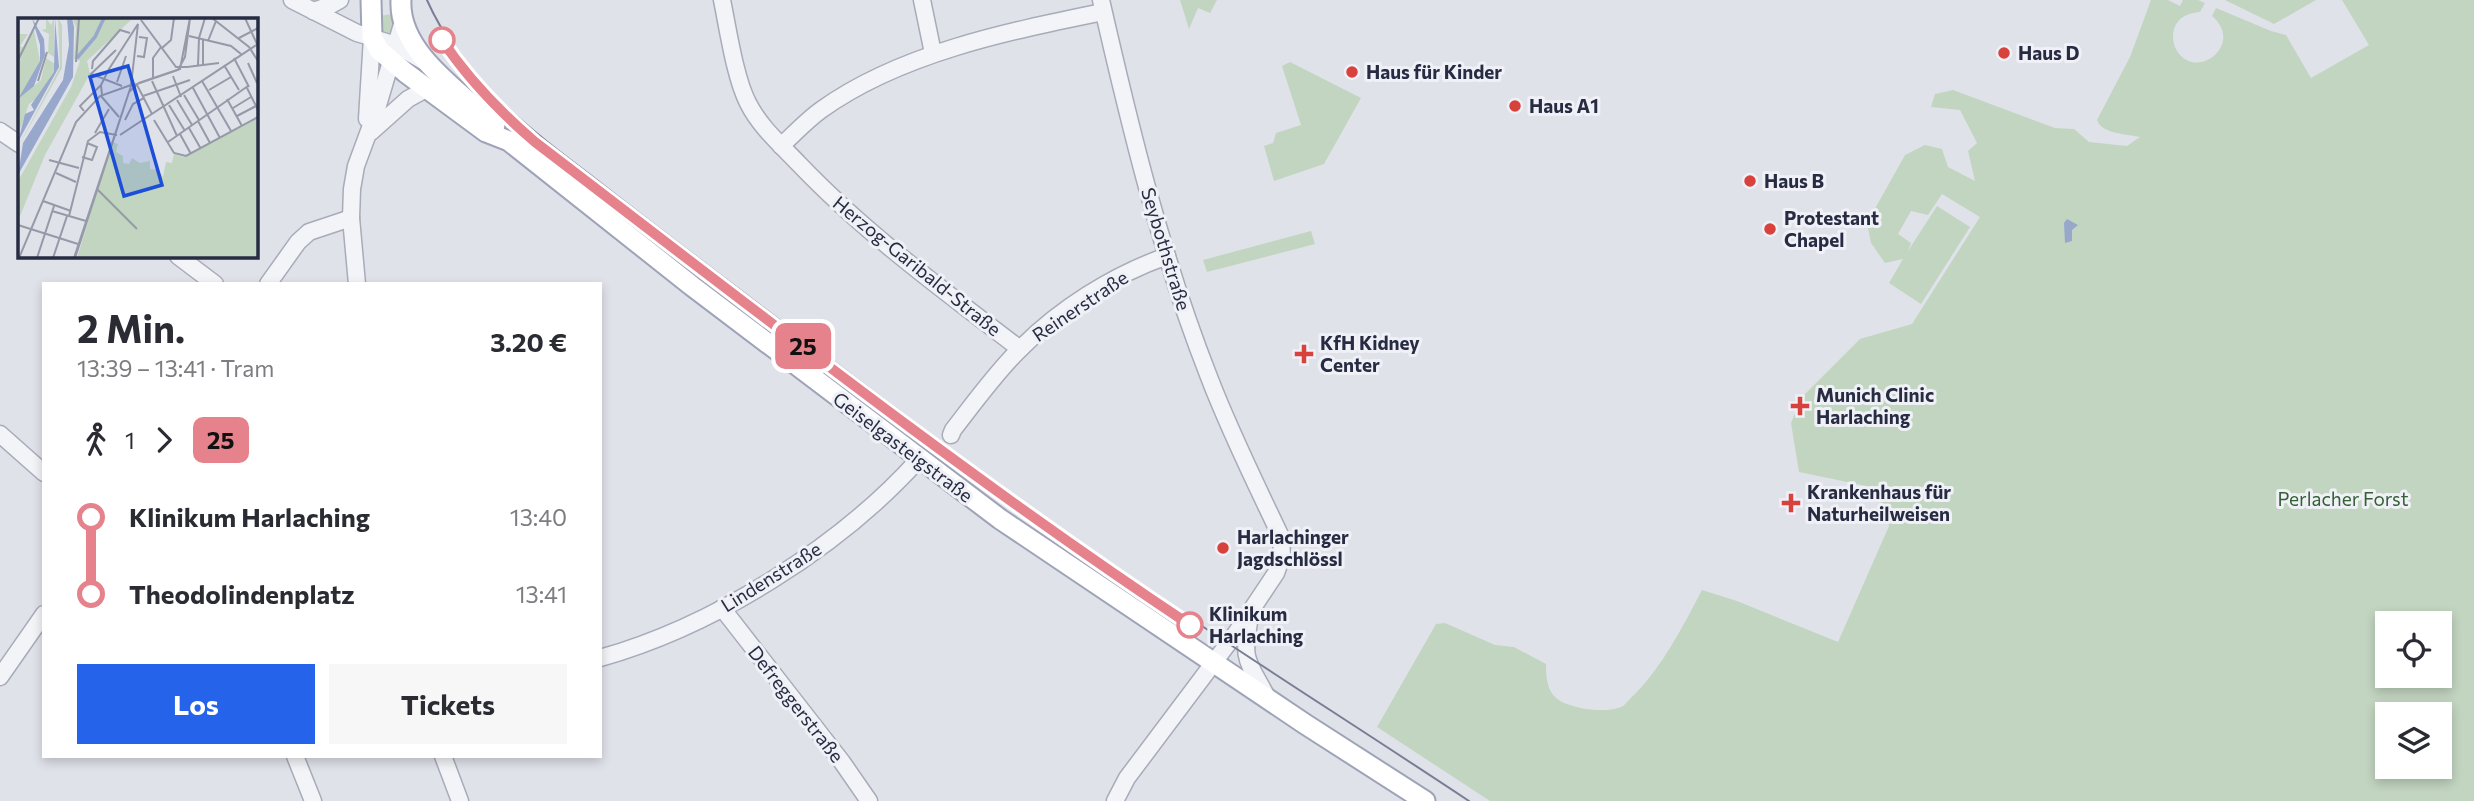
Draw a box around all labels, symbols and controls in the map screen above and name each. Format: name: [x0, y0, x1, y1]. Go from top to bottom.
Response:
inset map: [18, 18, 257, 257]
unlabelled marker: [429, 27, 455, 53]
place label: Haus D: [2018, 41, 2080, 64]
marker: Haus D: [1996, 45, 2012, 61]
place label: Haus für Kinder: [1366, 60, 1502, 83]
marker: Haus für Kinder: [1344, 64, 1360, 80]
place label: Haus A1: [1529, 94, 1599, 117]
marker: Haus A1: [1507, 98, 1523, 114]
place label: Haus B: [1764, 169, 1824, 192]
marker: Haus B: [1742, 173, 1758, 189]
street label: Seybothstraße: [1137, 185, 1196, 313]
street label: Herzog-Garibald-Straße: [829, 191, 1006, 340]
place label: Protestant Chapel: [1784, 206, 1879, 251]
marker: Protestant Chapel: [1762, 221, 1778, 237]
street label: Reinerstraße: [1028, 265, 1132, 346]
text: 2 Min.: [77, 304, 185, 351]
line badge: 25: [772, 323, 834, 369]
text: 3.20 €: [490, 326, 567, 357]
text: 25: [789, 331, 817, 360]
place label: KfH Kidney Center: [1320, 331, 1420, 376]
marker: KfH Kidney Center: [1294, 344, 1314, 364]
text: 13:39 – 13:41 · Tram: [77, 354, 274, 382]
place label: Munich Clinic Harlaching: [1816, 383, 1934, 428]
street label: Geiselgasteigstraße: [829, 387, 978, 507]
marker: Munich Clinic Harlaching: [1790, 396, 1810, 416]
icon: walk: [77, 421, 115, 459]
icon: forward: [145, 421, 183, 459]
text: 25: [207, 425, 235, 454]
text: 1: [125, 426, 135, 454]
place label: Krankenhaus für Naturheilweisen: [1807, 480, 1951, 525]
park label: Perlacher Forst: [2278, 487, 2409, 510]
marker: Krankenhaus für Naturheilweisen: [1781, 493, 1801, 513]
text: Klinikum Harlaching: [129, 501, 370, 532]
text: 13:40: [510, 503, 567, 531]
place label: Harlachinger Jagdschlössl: [1237, 525, 1349, 570]
street label: Lindenstraße: [716, 537, 825, 616]
marker: Harlachinger Jagdschlössl: [1215, 540, 1231, 556]
text: Theodolindenplatz: [129, 578, 355, 609]
text: 13:41: [516, 580, 567, 608]
place label: Klinikum Harlaching: [1209, 602, 1304, 647]
map controls: [2375, 611, 2452, 779]
button: locate: [2375, 611, 2452, 688]
marker: Klinikum Harlaching: [1177, 612, 1203, 638]
street label: Defreggerstraße: [744, 641, 849, 767]
button: Los: [77, 664, 315, 744]
button: Tickets: [329, 664, 567, 744]
button: layers: [2375, 702, 2452, 779]

